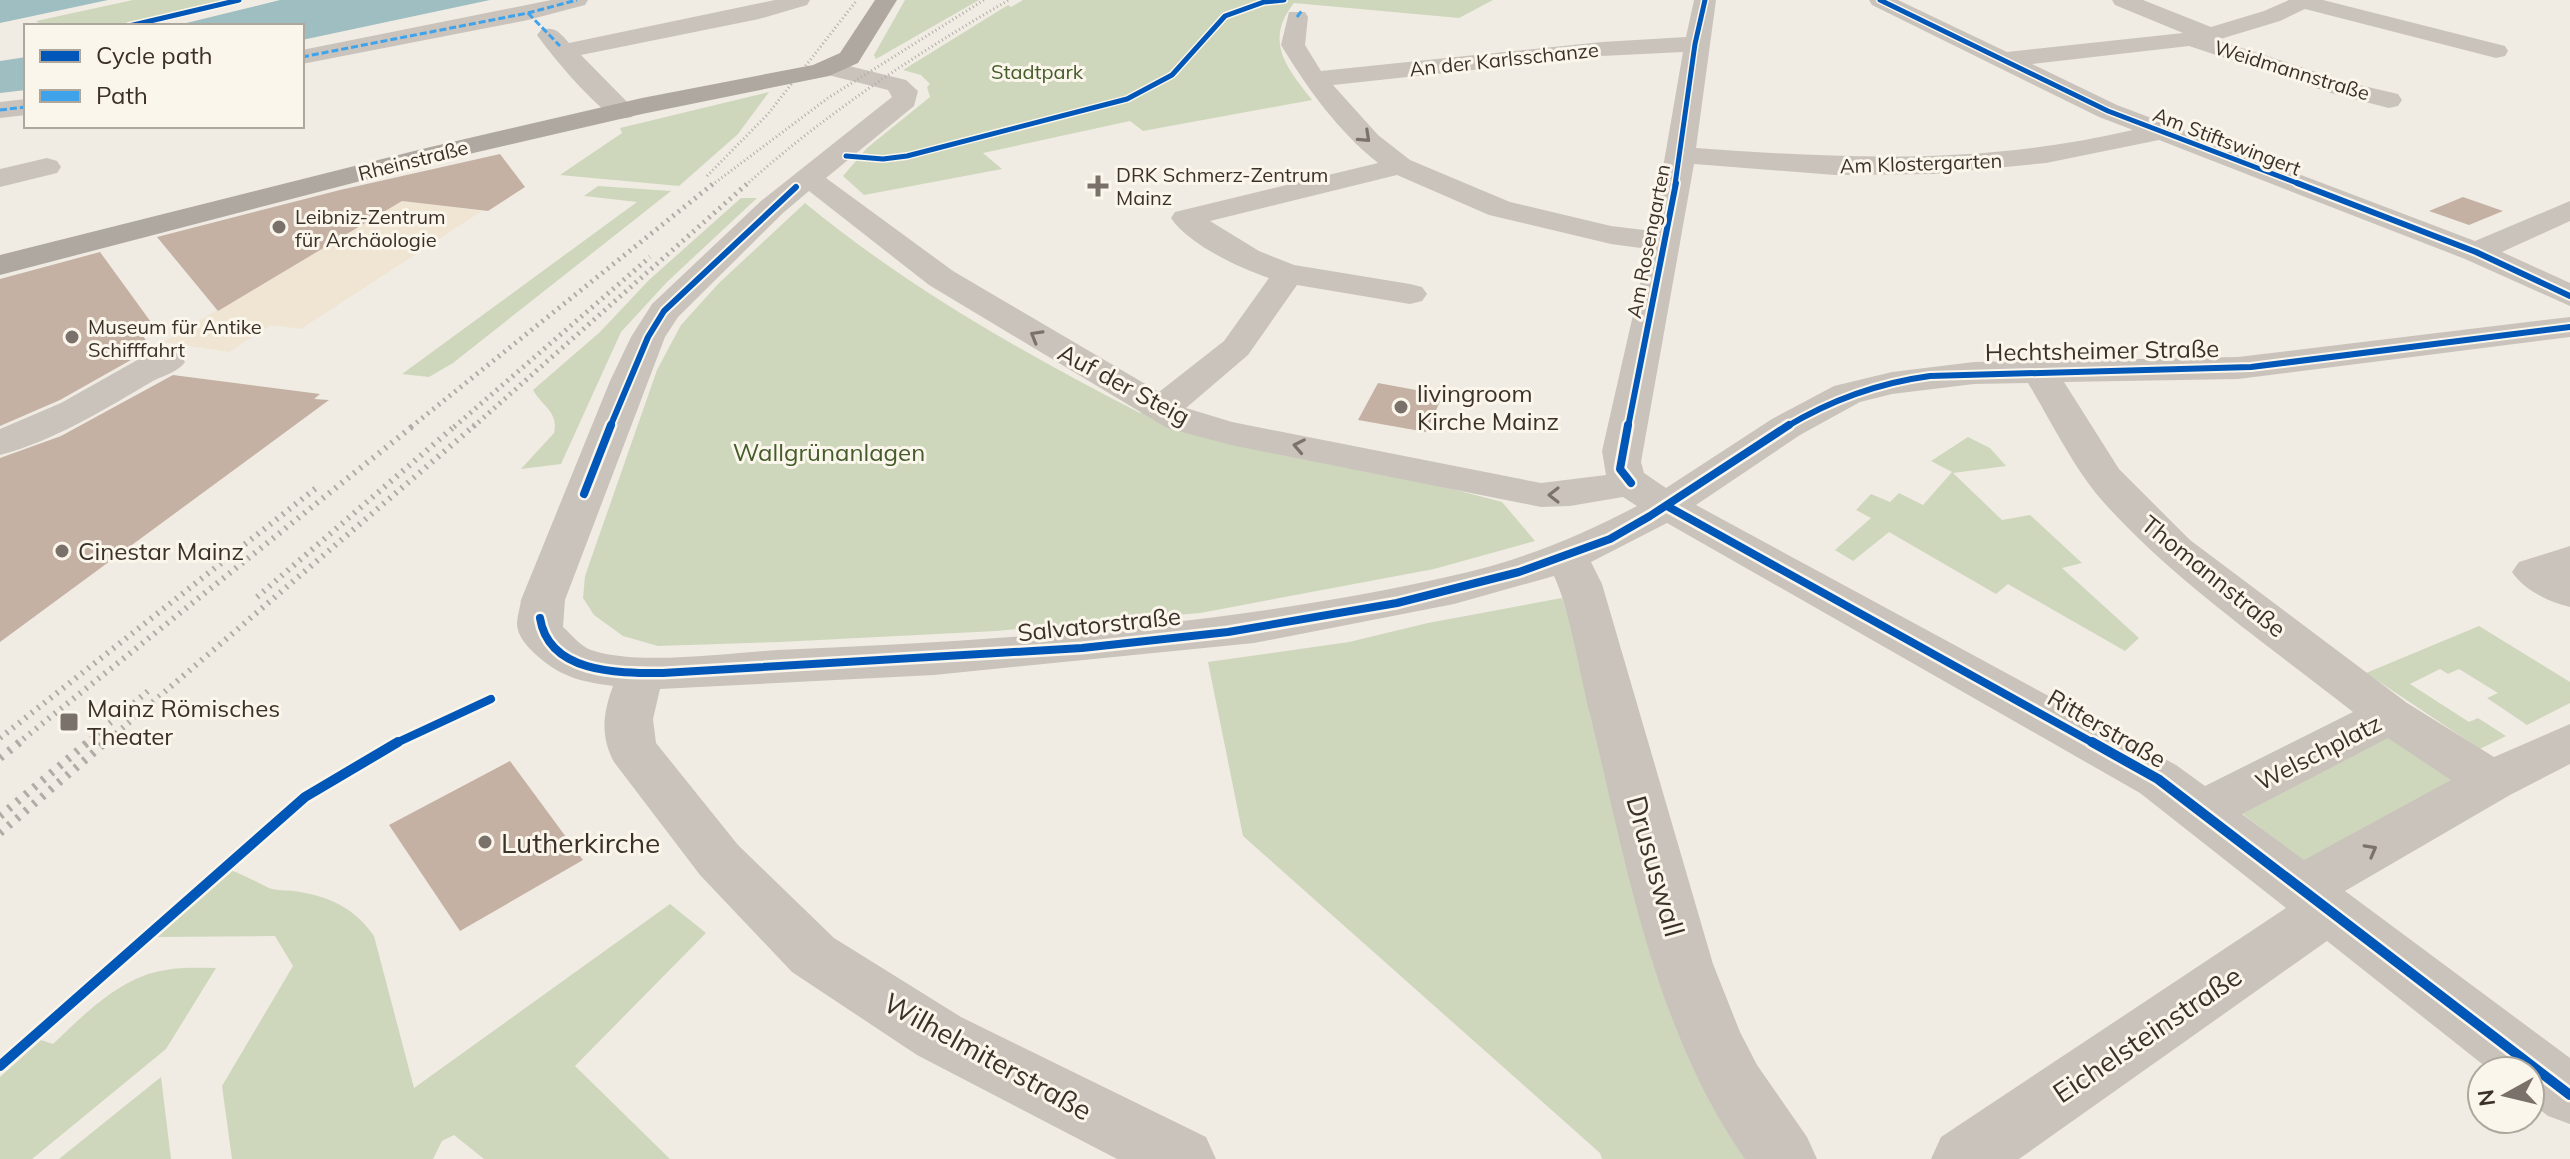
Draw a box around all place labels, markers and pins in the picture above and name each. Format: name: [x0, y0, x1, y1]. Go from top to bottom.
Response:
place label: DRK Schmerz-Zentrum Mainz: [1116, 162, 1328, 210]
marker: DRK Schmerz-Zentrum Mainz: [1087, 175, 1109, 197]
place label: Leibniz-Zentrum für Archäologie: [295, 204, 446, 252]
marker: Leibniz-Zentrum für Archäologie: [270, 218, 288, 236]
place label: Museum für Antike Schifffahrt: [88, 314, 262, 362]
marker: Museum für Antike Schifffahrt: [63, 328, 81, 346]
place label: livingroom Kirche Mainz: [1417, 378, 1559, 436]
marker: livingroom Kirche Mainz: [1392, 398, 1410, 416]
place label: Cinestar Mainz: [78, 536, 244, 566]
marker: Cinestar Mainz: [53, 542, 71, 560]
place label: Mainz Römisches Theater: [87, 693, 280, 751]
marker: Mainz Römisches Theater: [58, 711, 80, 733]
place label: Lutherkirche: [501, 825, 660, 860]
marker: Lutherkirche: [476, 833, 494, 851]

